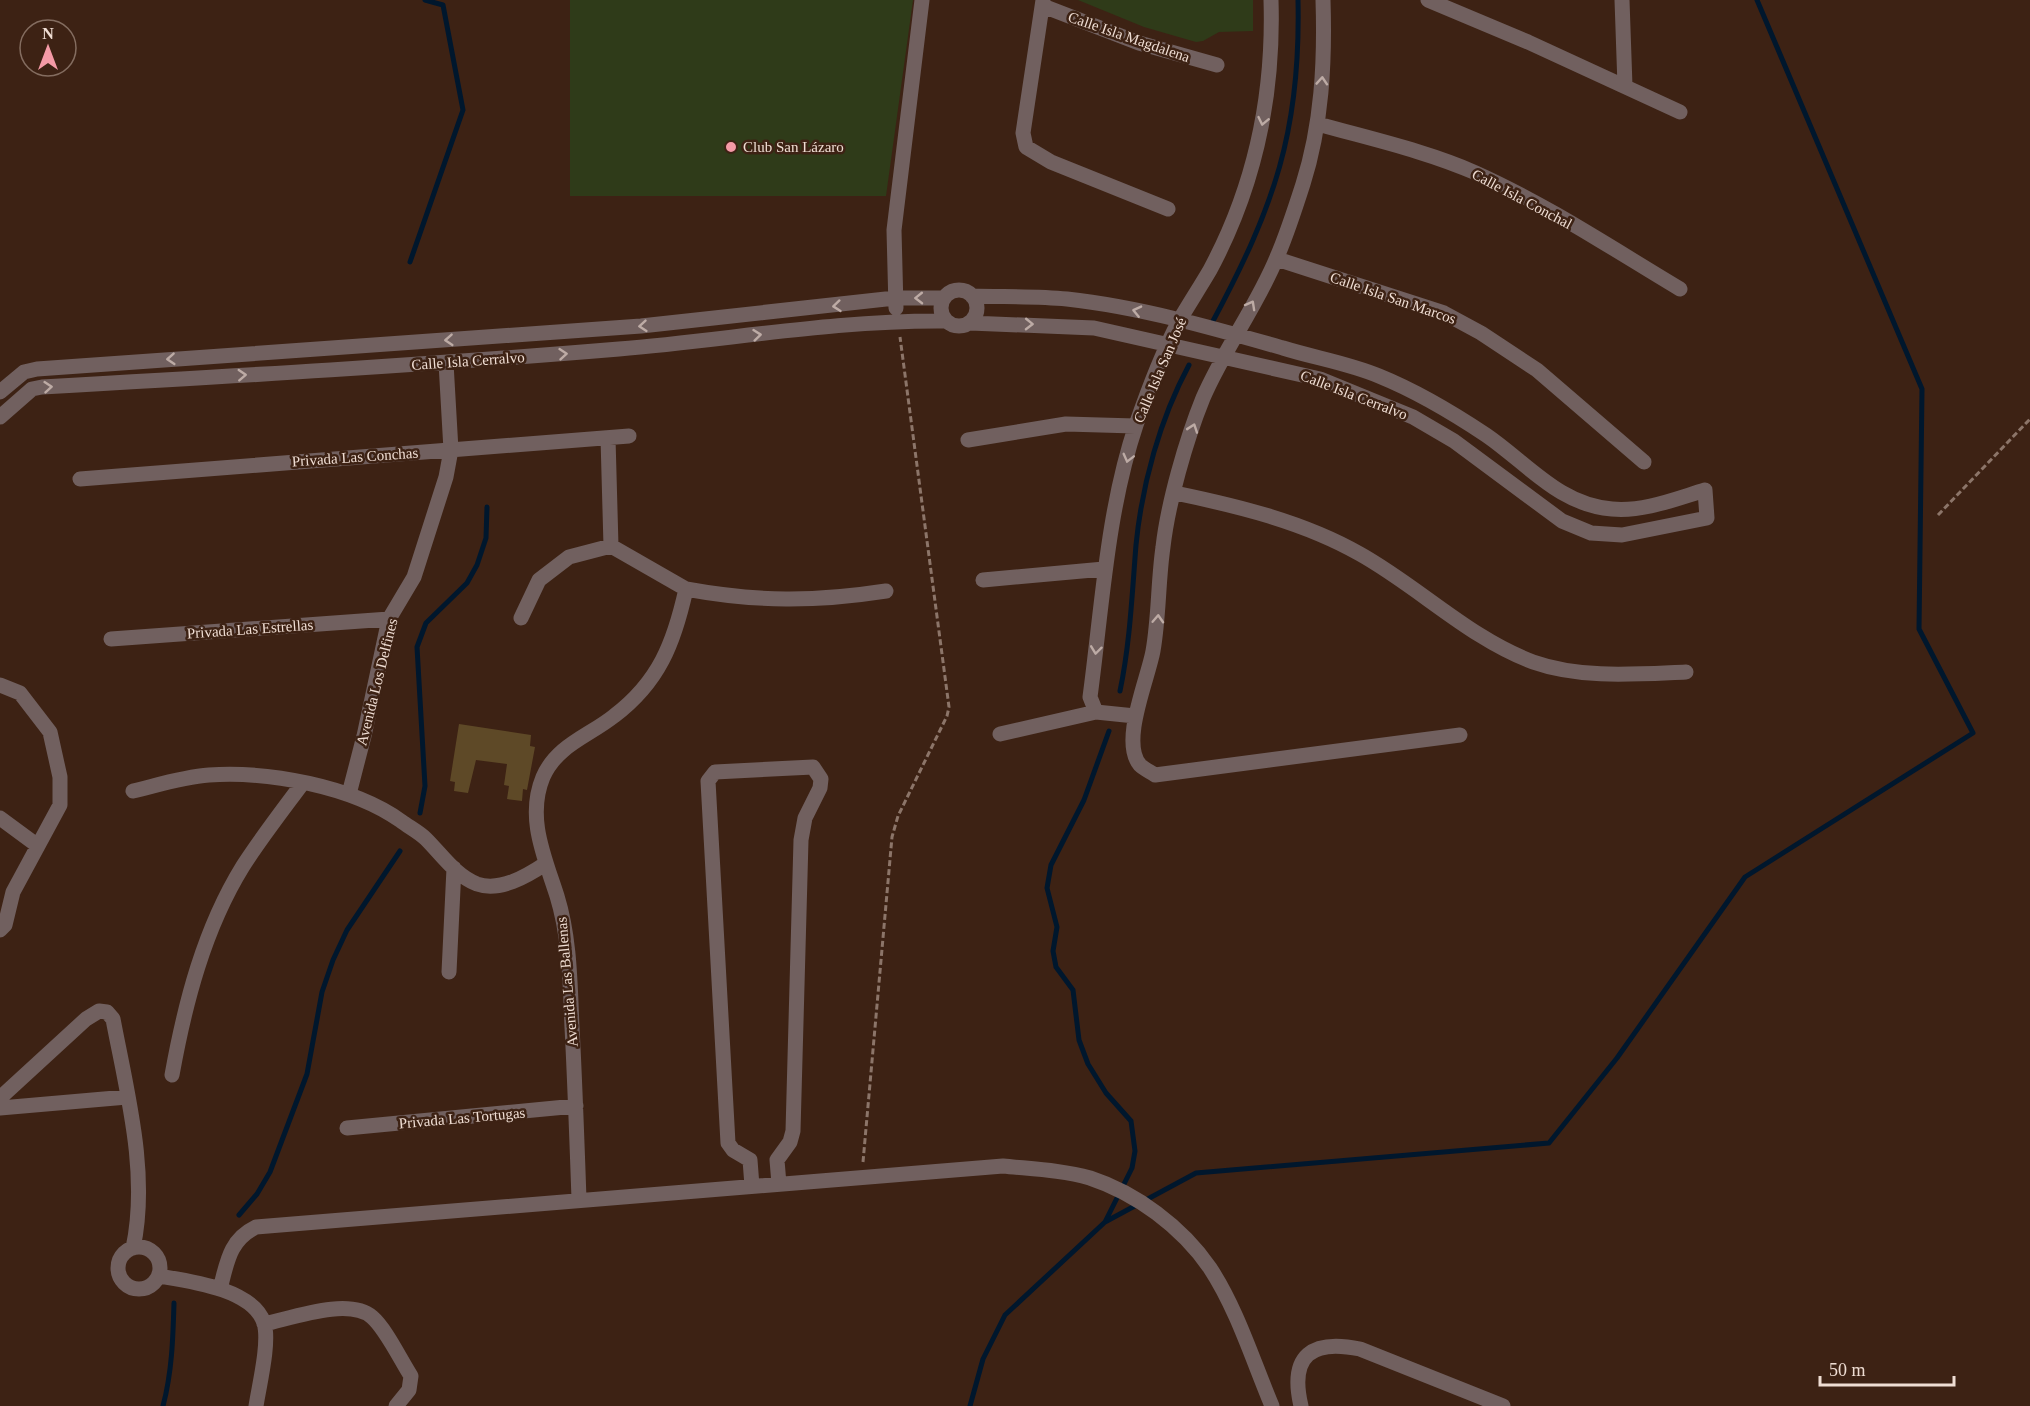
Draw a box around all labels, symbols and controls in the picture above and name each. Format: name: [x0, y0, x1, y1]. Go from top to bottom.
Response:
street label: Calle Isla Magdalena: [1066, 9, 1192, 65]
north arrow: [18, 18, 78, 78]
text: N: [42, 25, 54, 42]
one-way arrow: [1315, 76, 1328, 85]
one-way arrow: [1257, 116, 1270, 126]
place label: Club San Lázaro: [743, 139, 844, 155]
marker: Club San Lázaro: [724, 140, 738, 154]
street label: Calle Isla Conchal: [1469, 166, 1575, 232]
street label: Calle Isla San Marcos: [1328, 269, 1458, 327]
one-way arrow: [915, 292, 924, 304]
one-way arrow: [833, 299, 842, 312]
one-way arrow: [1244, 300, 1256, 311]
one-way arrow: [1133, 306, 1143, 319]
street label: Calle Isla San José: [1131, 315, 1190, 425]
one-way arrow: [1024, 318, 1033, 331]
one-way arrow: [639, 319, 648, 332]
one-way arrow: [752, 329, 761, 341]
one-way arrow: [444, 333, 453, 346]
one-way arrow: [558, 348, 567, 361]
street label: Calle Isla Cerralvo: [411, 349, 525, 373]
one-way arrow: [166, 353, 175, 366]
street label: Calle Isla Cerralvo: [1298, 367, 1410, 423]
one-way arrow: [238, 369, 247, 382]
one-way arrow: [43, 381, 52, 394]
one-way arrow: [1186, 423, 1199, 434]
street label: Privada Las Conchas: [291, 445, 419, 469]
one-way arrow: [1122, 453, 1135, 463]
one-way arrow: [1151, 614, 1164, 623]
street label: Privada Las Estrellas: [186, 617, 314, 641]
street label: Avenida Los Delfines: [353, 617, 401, 747]
one-way arrow: [1090, 646, 1103, 655]
street label: Avenida Las Ballenas: [553, 916, 581, 1048]
street label: Privada Las Tortugas: [398, 1104, 526, 1132]
scale bar: [1820, 1349, 1954, 1387]
text: 50 m: [1829, 1360, 1866, 1380]

